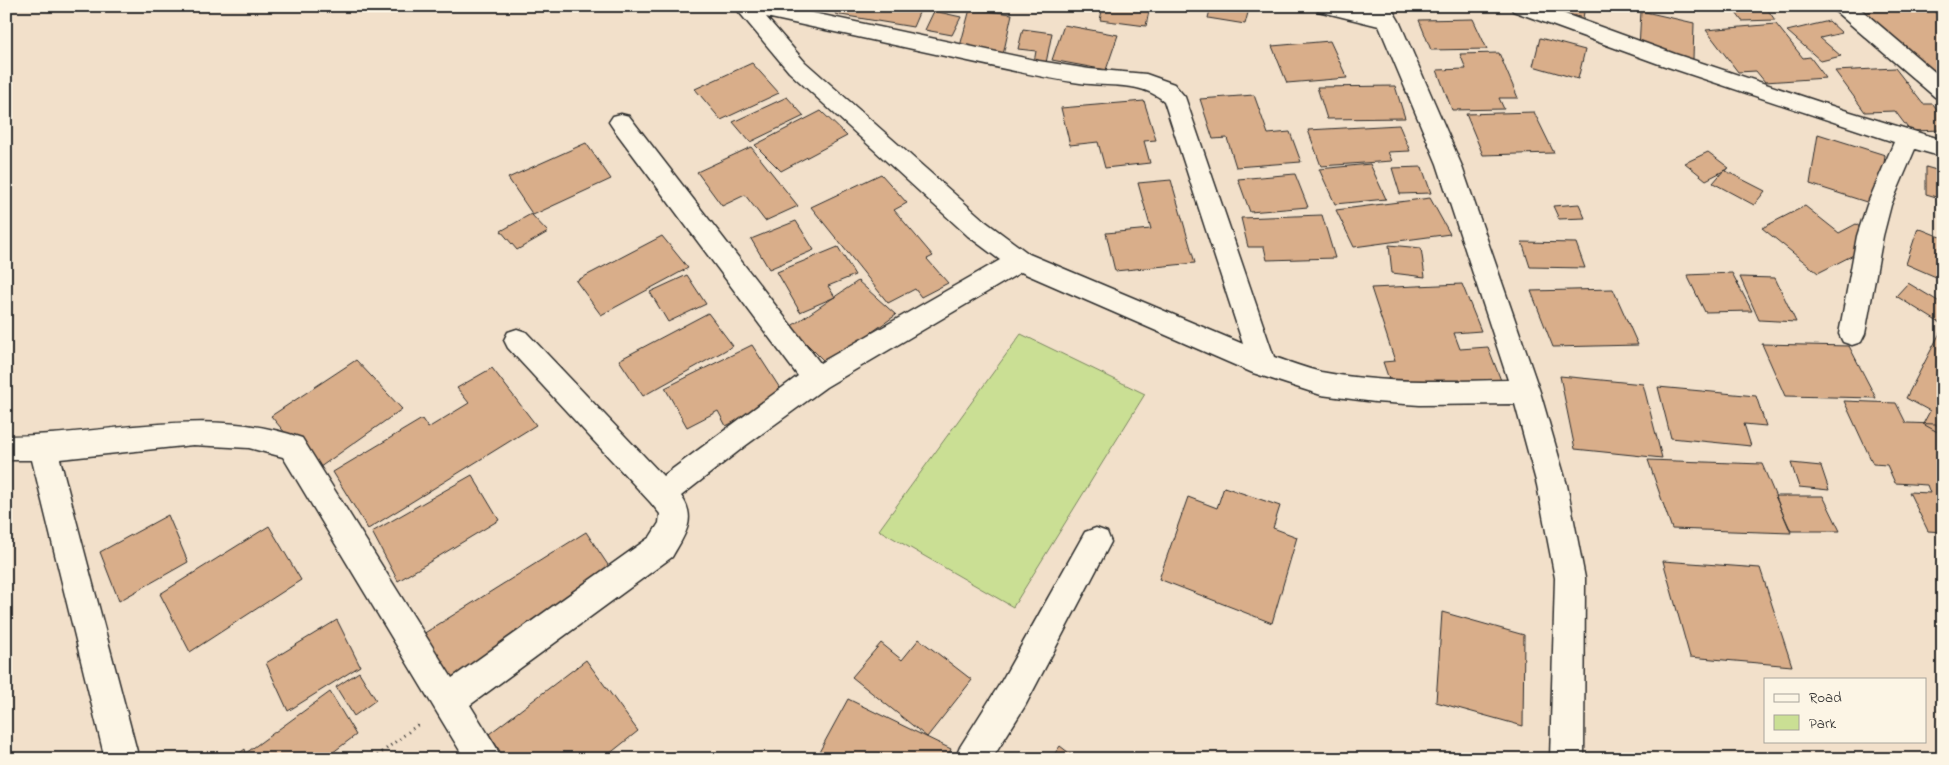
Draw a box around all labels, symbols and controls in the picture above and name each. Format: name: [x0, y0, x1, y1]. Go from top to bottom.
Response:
legend: [1764, 678, 1926, 742]
text: Road: [1809, 687, 1842, 709]
text: Park: [1809, 713, 1837, 735]

